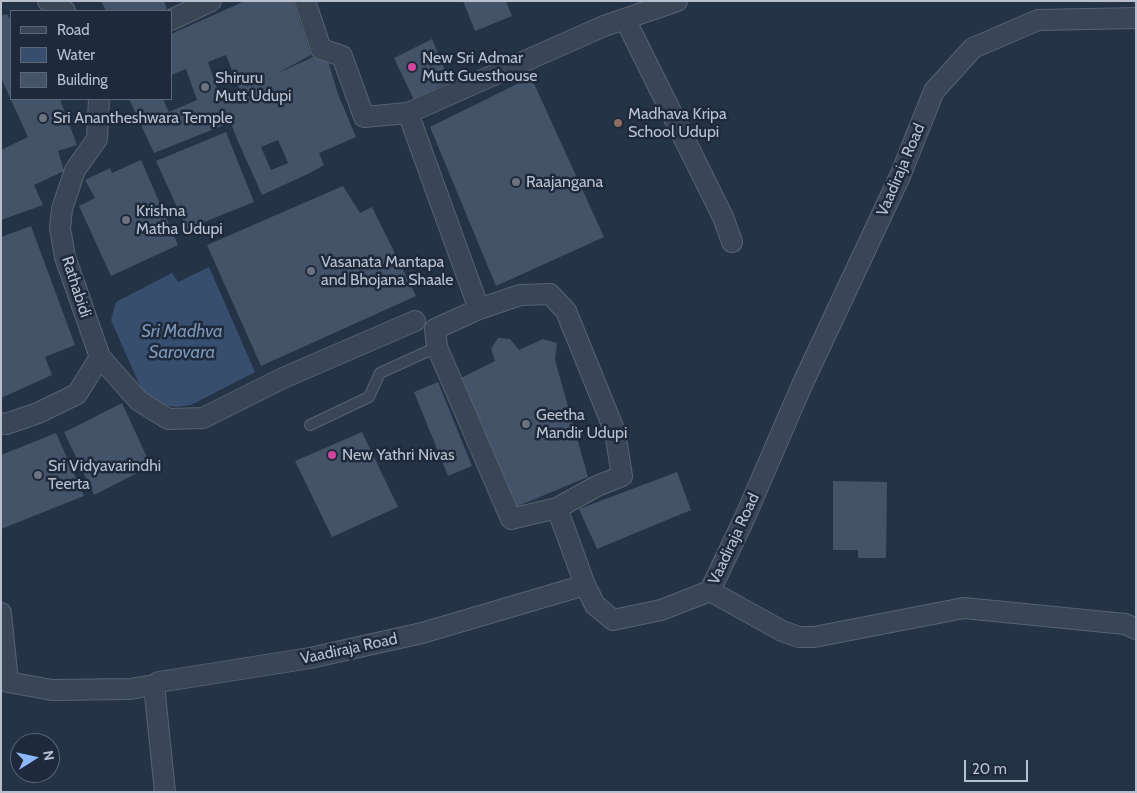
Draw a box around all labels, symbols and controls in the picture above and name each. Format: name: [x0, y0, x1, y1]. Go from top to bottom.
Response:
legend: [10, 10, 172, 100]
text: Road: [57, 21, 90, 39]
text: Water: [57, 46, 95, 64]
place label: New Sri Admar Mutt Guesthouse: [422, 48, 537, 86]
marker: New Sri Admar Mutt Guesthouse: [406, 61, 418, 73]
place label: Shiruru Mutt Udupi: [215, 68, 292, 106]
text: Building: [57, 71, 108, 89]
marker: Shiruru Mutt Udupi: [199, 81, 211, 93]
place label: Madhava Kripa School Udupi: [628, 104, 727, 142]
place label: Sri Anantheshwara Temple: [53, 108, 233, 128]
marker: Sri Anantheshwara Temple: [37, 112, 49, 124]
marker: Madhava Kripa School Udupi: [612, 117, 624, 129]
street label: Vaadiraja Road: [873, 121, 929, 219]
place label: Raajangana: [526, 172, 603, 192]
marker: Raajangana: [510, 176, 522, 188]
place label: Krishna Matha Udupi: [136, 201, 223, 239]
marker: Krishna Matha Udupi: [120, 214, 132, 226]
place label: Vasanata Mantapa and Bhojana Shaale: [321, 252, 453, 290]
street label: Rathabidi: [57, 254, 95, 320]
marker: Vasanata Mantapa and Bhojana Shaale: [305, 265, 317, 277]
water label: Sri Madhva Sarovara: [141, 321, 223, 364]
place label: Geetha Mandir Udupi: [536, 405, 627, 443]
marker: Geetha Mandir Udupi: [520, 418, 532, 430]
place label: New Yathri Nivas: [342, 445, 455, 465]
marker: New Yathri Nivas: [326, 449, 338, 461]
place label: Sri Vidyavarindhi Teerta: [48, 456, 161, 494]
marker: Sri Vidyavarindhi Teerta: [32, 469, 44, 481]
street label: Vaadiraja Road: [704, 490, 764, 588]
street label: Vaadiraja Road: [299, 629, 399, 669]
north arrow: [10, 733, 60, 783]
text: N: [39, 749, 59, 762]
scale bar: [967, 750, 1031, 782]
text: 20 m: [972, 760, 1007, 778]

